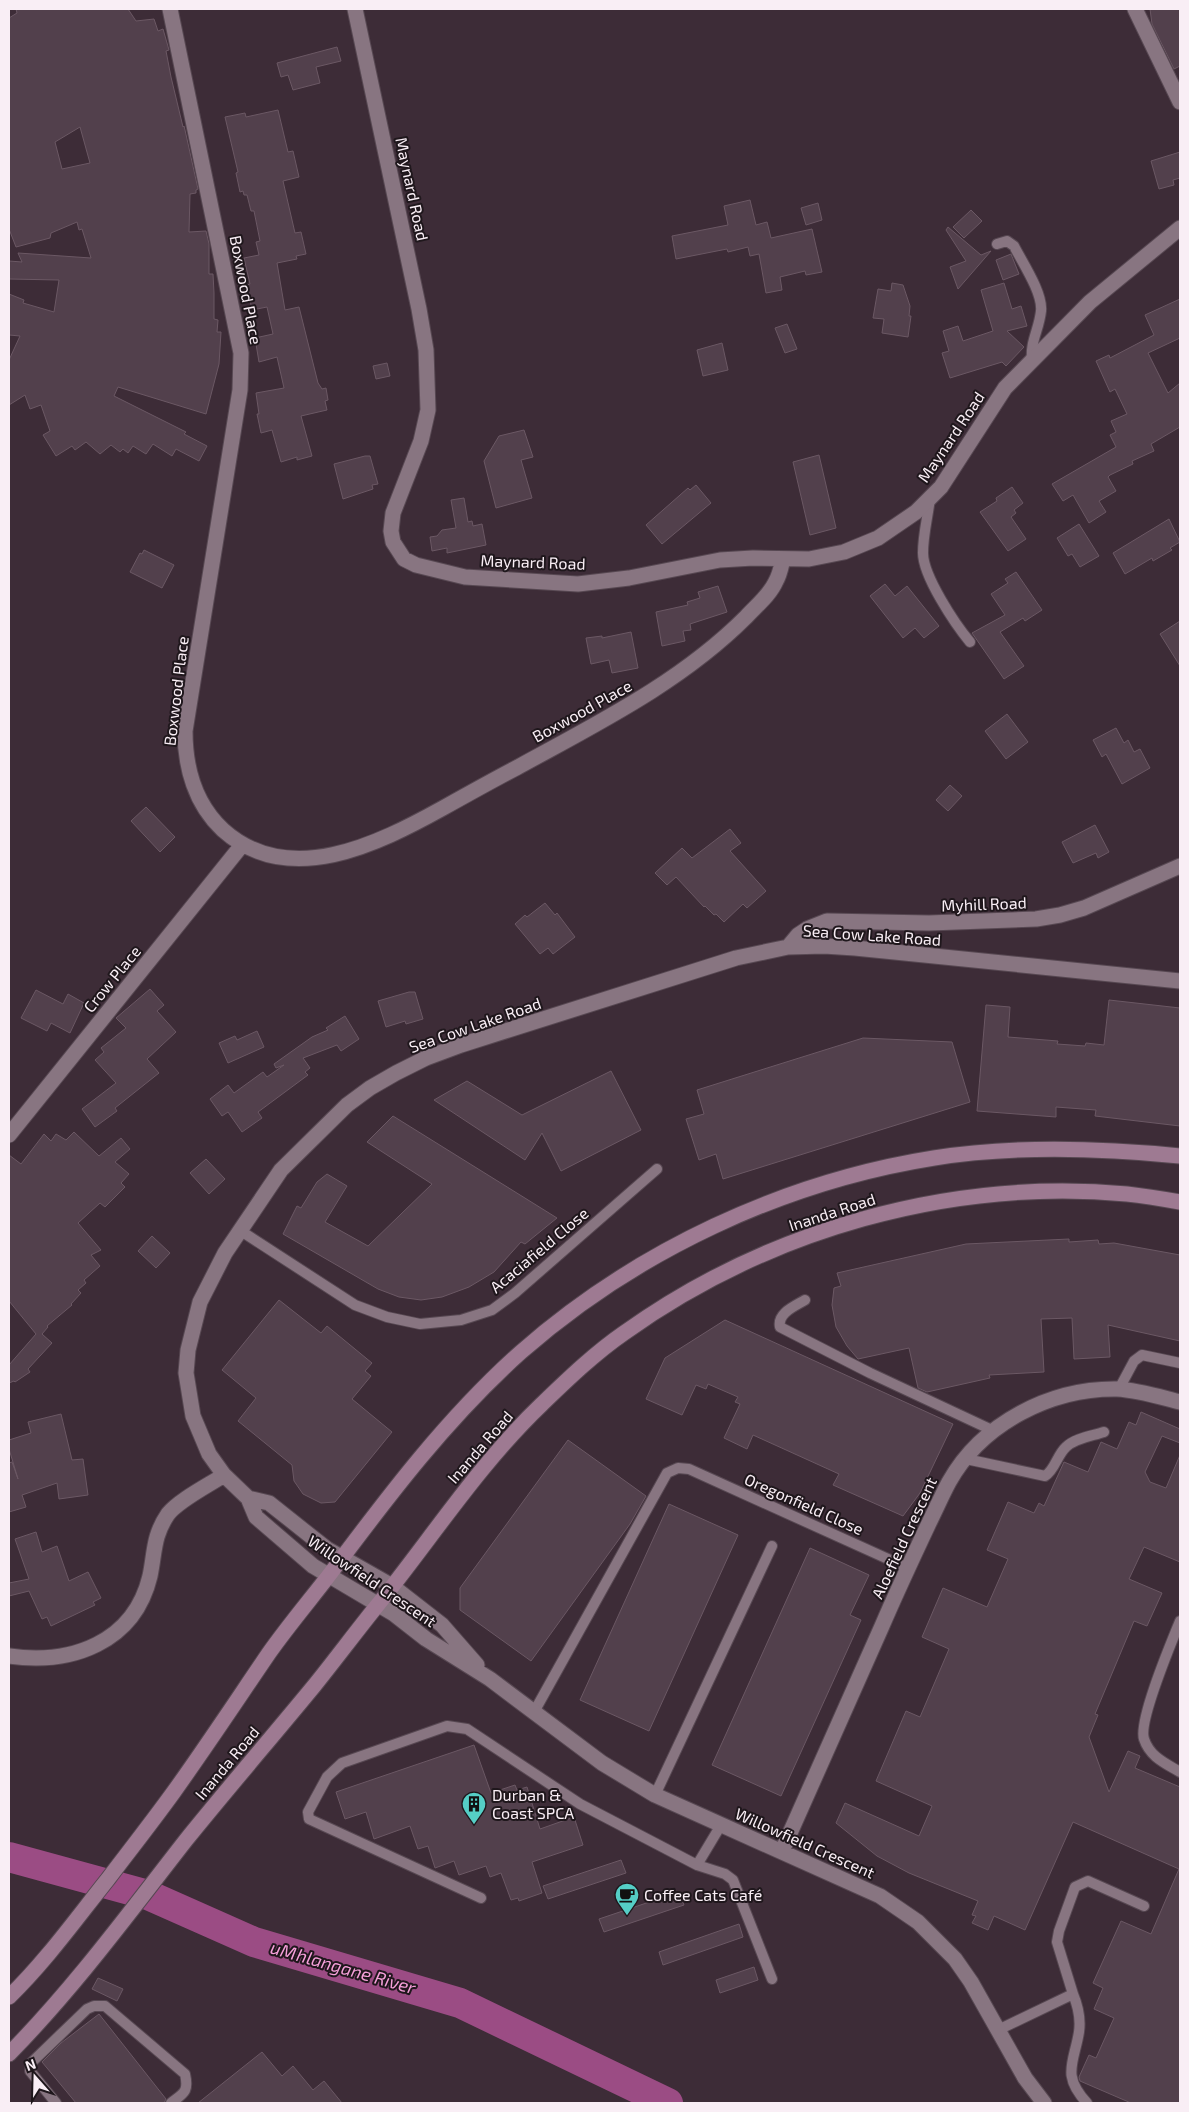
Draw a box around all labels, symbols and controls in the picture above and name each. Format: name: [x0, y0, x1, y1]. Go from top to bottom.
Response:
street label: Maynard Road: [392, 135, 433, 242]
street label: Boxwood Place: [227, 234, 266, 346]
street label: Maynard Road: [913, 388, 988, 486]
street label: Maynard Road: [480, 550, 586, 573]
street label: Boxwood Place: [159, 635, 192, 747]
street label: Boxwood Place: [529, 675, 635, 746]
street label: Myhill Road: [941, 893, 1027, 914]
street label: Sea Cow Lake Road: [802, 920, 942, 949]
street label: Crow Place: [79, 942, 144, 1016]
street label: Sea Cow Lake Road: [406, 993, 543, 1056]
street label: Inanda Road: [786, 1189, 878, 1234]
street label: Acaciafield Close: [486, 1203, 592, 1296]
street label: Inanda Road: [443, 1407, 516, 1487]
street label: Oregonfield Close: [742, 1469, 867, 1538]
street label: Aloefield Crescent: [867, 1474, 940, 1602]
street label: Willowfield Crescent: [305, 1531, 440, 1631]
street label: Inanda Road: [190, 1722, 263, 1803]
place label: Durban & Coast SPCA: [492, 1785, 574, 1822]
building icon: Durban & Coast SPCA: [461, 1791, 487, 1825]
street label: Willowfield Crescent: [733, 1803, 878, 1882]
cafe icon: Coffee Cats Café: [614, 1882, 640, 1916]
place label: Coffee Cats Café: [644, 1885, 762, 1904]
water label: uMhlangane River: [268, 1936, 419, 1999]
north arrow: [10, 2052, 60, 2102]
text: N: [23, 2055, 38, 2074]

